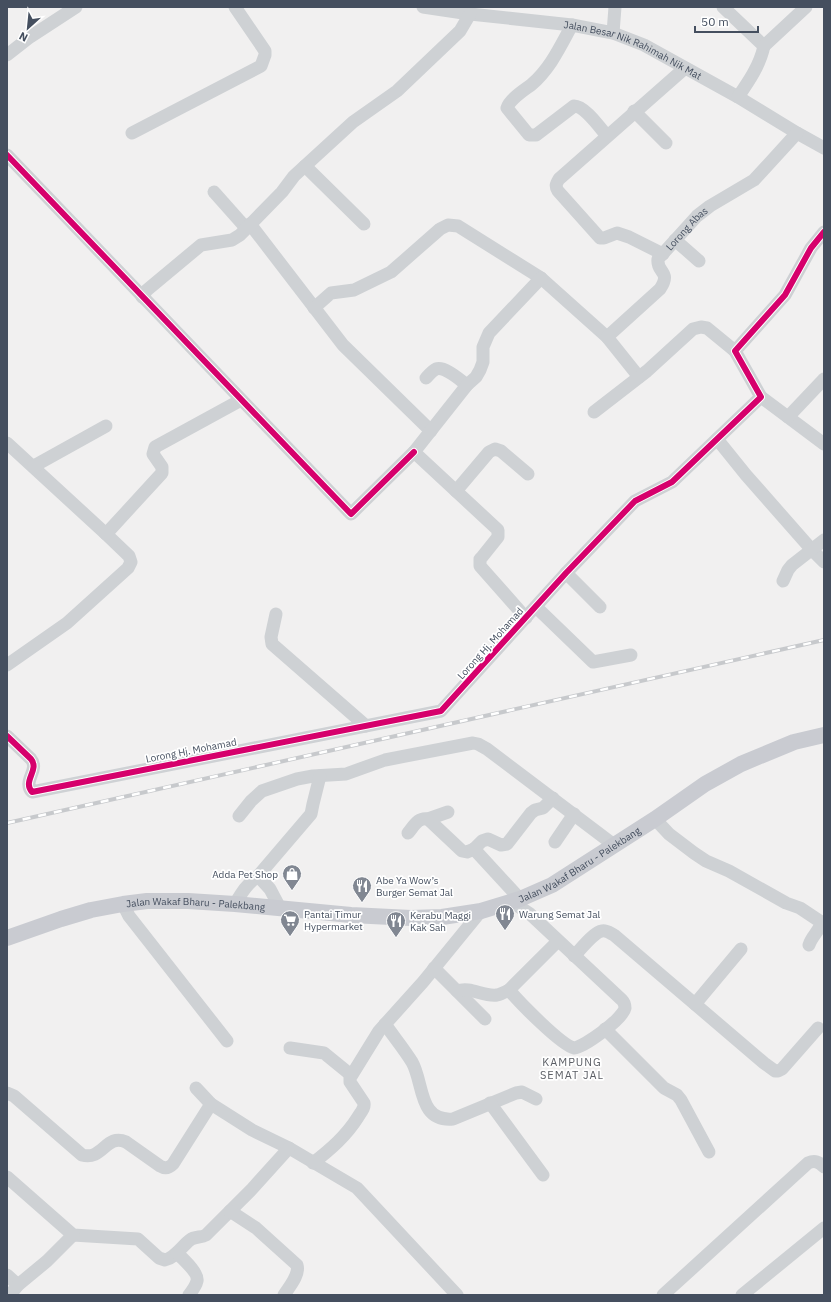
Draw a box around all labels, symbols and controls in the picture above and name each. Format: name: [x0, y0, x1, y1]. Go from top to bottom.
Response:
north arrow: [8, 8, 48, 48]
scale bar: [695, 8, 758, 34]
text: 50 m: [701, 14, 729, 29]
street label: Jalan Besar Nik Rahimah Nik Mat: [563, 18, 704, 83]
text: N: [17, 29, 30, 45]
street label: Lorong Abas: [663, 204, 711, 253]
street label: Lorong Hj. Mohamad: [455, 605, 526, 682]
street label: Lorong Hj. Mohamad: [145, 735, 238, 766]
street label: Jalan Wakaf Bharu - Palekbang: [517, 824, 644, 906]
shop icon: Adda Pet Shop: [281, 863, 303, 891]
place label: Adda Pet Shop: [212, 868, 278, 881]
place label: Abe Ya Wow’s Burger Semat Jal: [376, 874, 453, 899]
restaurant icon: Abe Ya Wow’s Burger Semat Jal: [351, 875, 373, 903]
street label: Jalan Wakaf Bharu - Palekbang: [125, 895, 267, 914]
restaurant icon: Warung Semat Jal: [494, 903, 516, 931]
place label: Pantai Timur Hypermarket: [304, 908, 363, 933]
place label: Warung Semat Jal: [519, 908, 600, 921]
supermarket icon: Pantai Timur Hypermarket: [279, 909, 301, 937]
place label: Kerabu Maggi Kak Sah: [410, 909, 471, 934]
restaurant icon: Kerabu Maggi Kak Sah: [385, 910, 407, 938]
district label: KAMPUNG SEMAT JAL: [540, 1055, 604, 1082]

